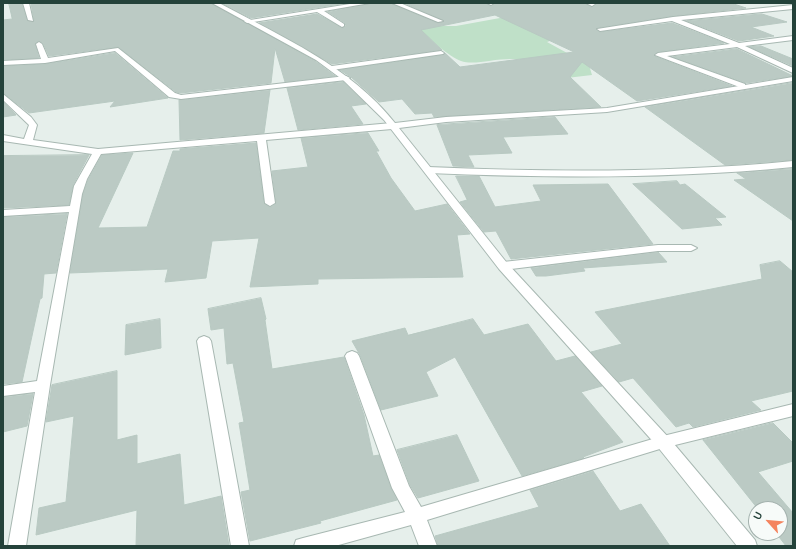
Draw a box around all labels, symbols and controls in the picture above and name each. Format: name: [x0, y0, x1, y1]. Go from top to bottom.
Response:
north arrow: [748, 501, 788, 541]
text: U: [750, 509, 765, 522]

